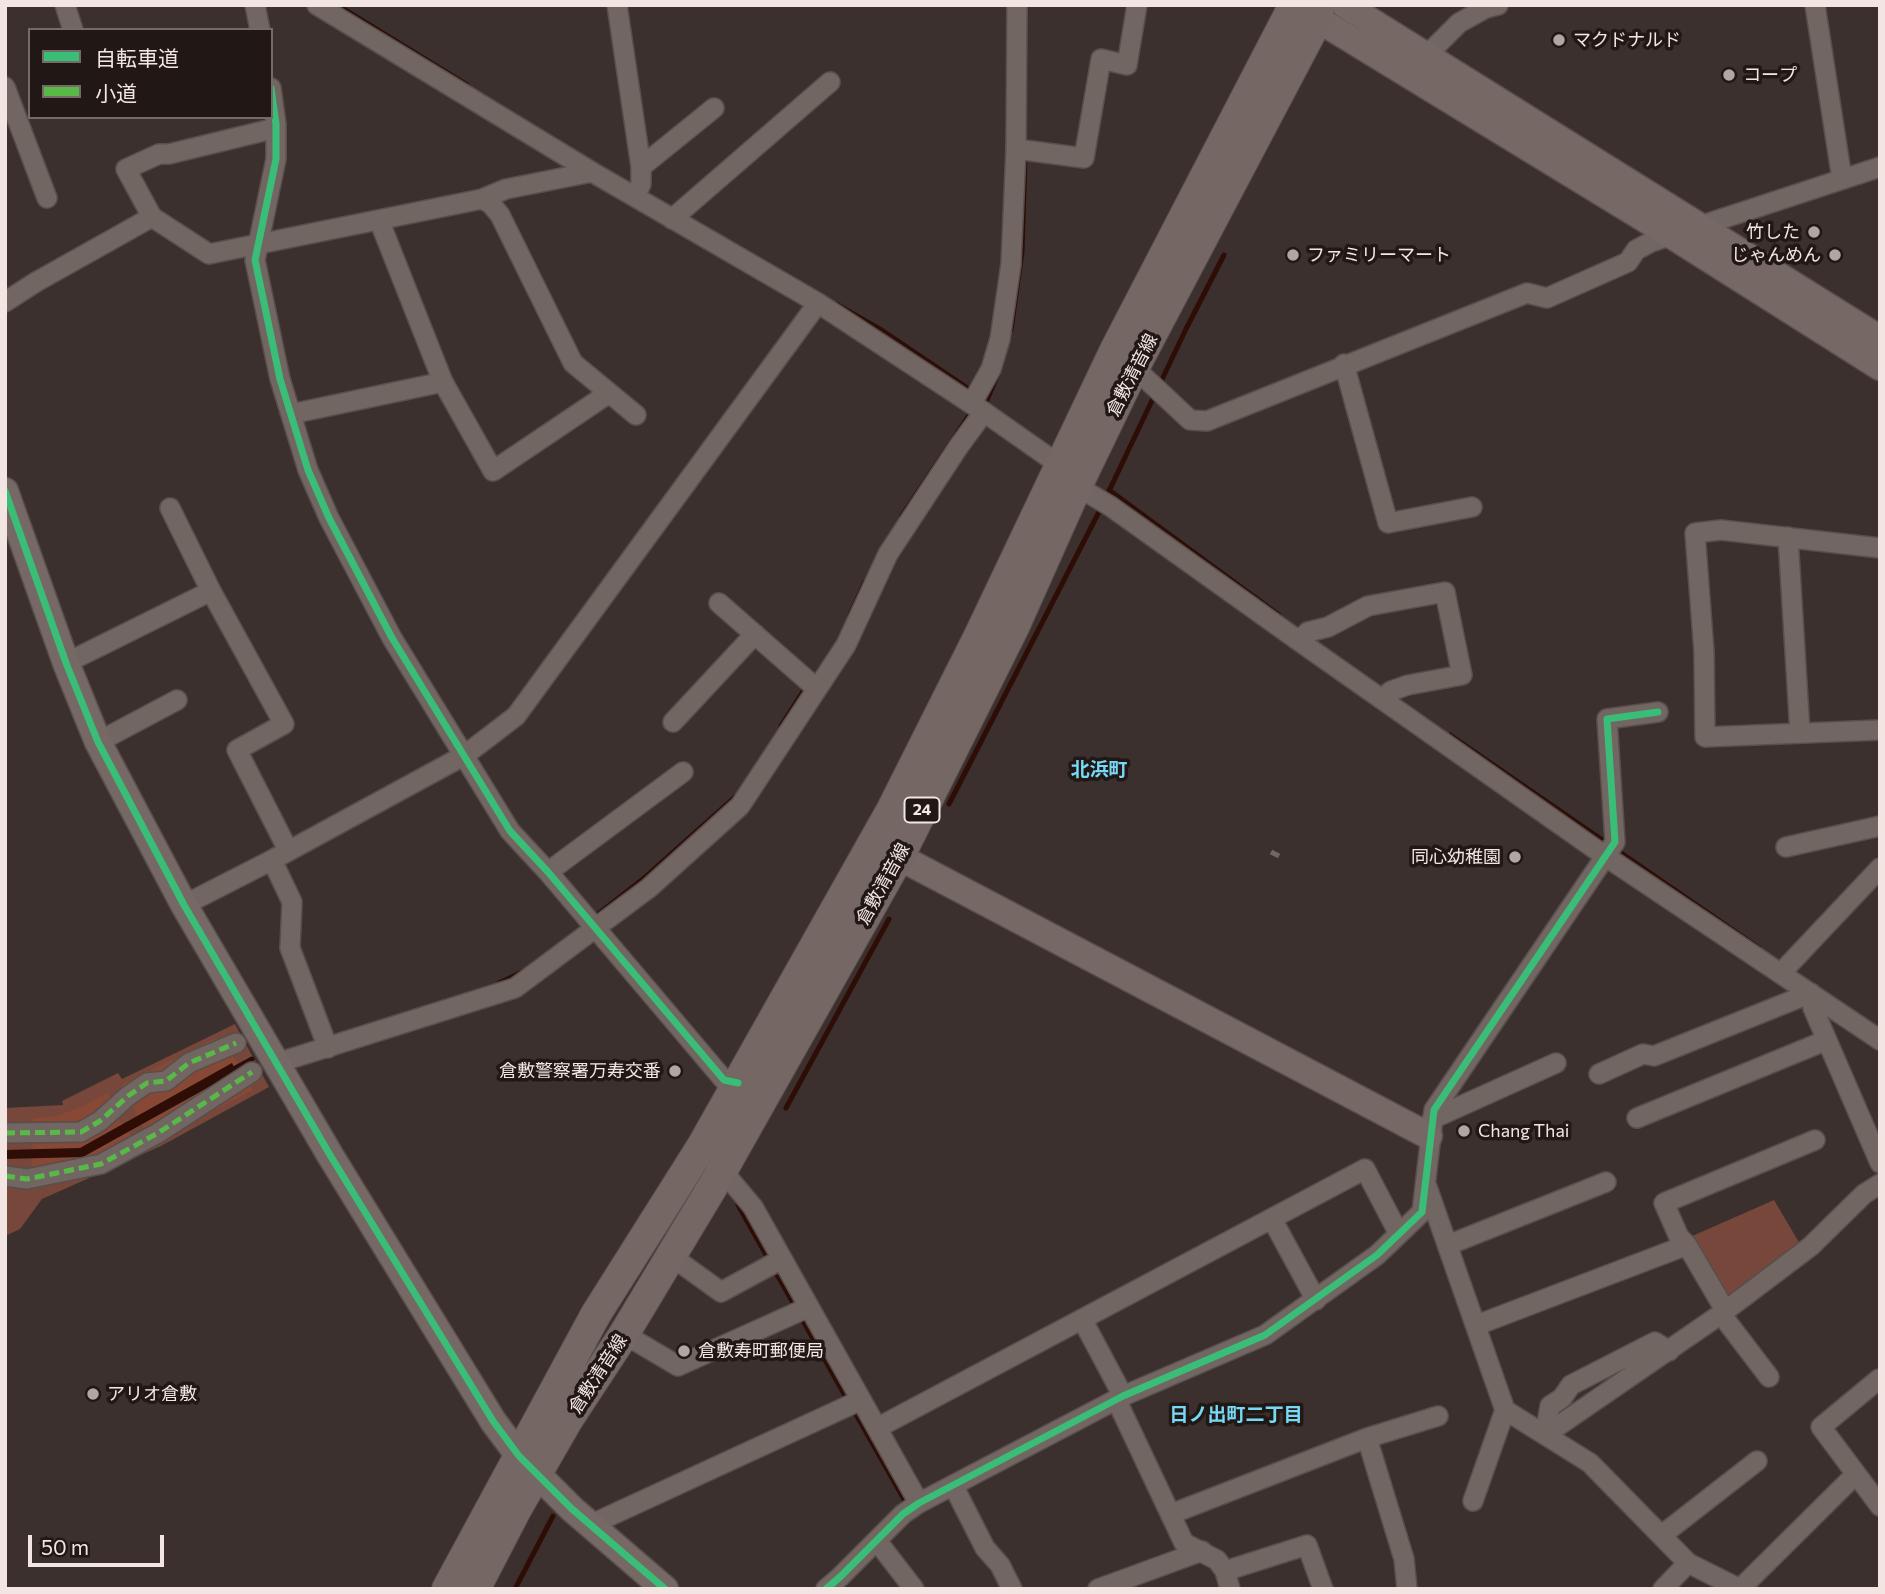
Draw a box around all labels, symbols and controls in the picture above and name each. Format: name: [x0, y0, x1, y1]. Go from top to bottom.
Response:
legend: [28, 28, 273, 119]
place label: マクドナルド: [1573, 29, 1681, 51]
marker: マクドナルド: [1551, 32, 1567, 48]
text: 自転車道: [95, 45, 179, 70]
place label: コープ: [1743, 64, 1797, 86]
marker: コープ: [1721, 67, 1737, 83]
text: 小道: [95, 80, 137, 105]
place label: 竹した: [1746, 221, 1800, 243]
marker: 竹した: [1806, 224, 1822, 240]
place label: ファミリーマート: [1307, 244, 1451, 266]
place label: じゃんめん: [1731, 244, 1821, 266]
marker: ファミリーマート: [1285, 247, 1301, 263]
marker: じゃんめん: [1827, 247, 1843, 263]
street label: 倉敷清音線: [1102, 330, 1162, 420]
district label: 北浜町: [1071, 759, 1127, 781]
road number: 24: [904, 797, 940, 822]
street label: 倉敷清音線: [852, 839, 914, 929]
place label: 同心幼稚園: [1411, 846, 1501, 868]
marker: 同心幼稚園: [1507, 849, 1523, 865]
place label: 倉敷警察署万寿交番: [499, 1060, 661, 1082]
marker: 倉敷警察署万寿交番: [667, 1063, 683, 1079]
place label: Chang Thai: [1478, 1120, 1569, 1142]
marker: Chang Thai: [1456, 1123, 1472, 1139]
street label: 倉敷清音線: [564, 1330, 632, 1418]
place label: 倉敷寿町郵便局: [698, 1340, 824, 1362]
marker: 倉敷寿町郵便局: [676, 1343, 692, 1359]
place label: アリオ倉敷: [107, 1383, 197, 1405]
marker: アリオ倉敷: [85, 1386, 101, 1402]
district label: 日ノ出町二丁目: [1170, 1404, 1302, 1426]
scale bar: [32, 1520, 168, 1564]
text: 50 m: [41, 1534, 89, 1559]

